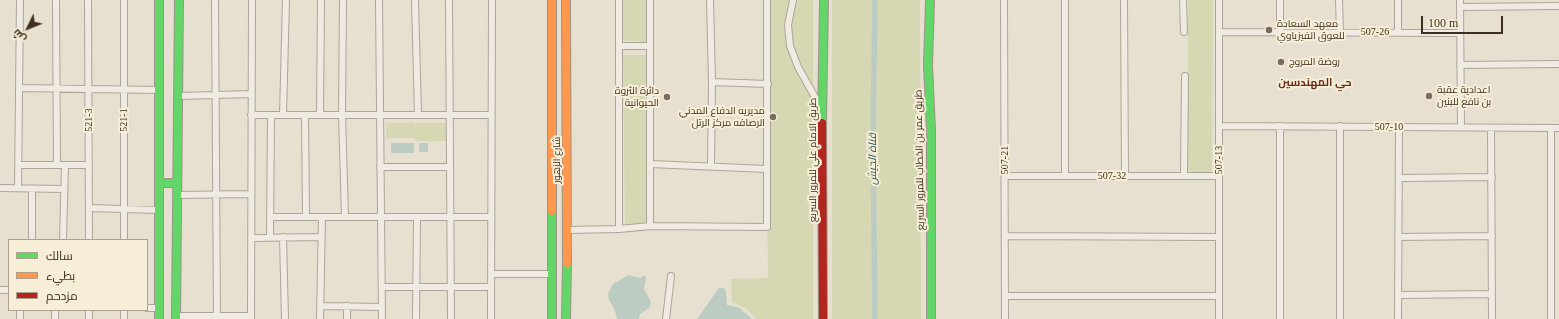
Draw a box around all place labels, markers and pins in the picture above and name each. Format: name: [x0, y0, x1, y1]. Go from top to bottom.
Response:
place label: معهد السعادة للعوق الفيزياوي: [1277, 18, 1345, 42]
marker: معهد السعادة للعوق الفيزياوي: [1264, 25, 1274, 35]
place label: روضة المروج: [1289, 56, 1340, 68]
marker: روضة المروج: [1276, 57, 1286, 67]
place label: اعدادية عقبة بن نافع للبنين: [1437, 84, 1491, 108]
place label: دائرة الثروة الحيوانية: [615, 85, 659, 108]
marker: اعدادية عقبة بن نافع للبنين: [1424, 91, 1434, 101]
marker: دائرة الثروة الحيوانية: [662, 92, 672, 102]
place label: مديريه الدفاع المدني الرصافه مركز الرتل: [679, 105, 765, 128]
marker: مديريه الدفاع المدني الرصافه مركز الرتل: [768, 112, 778, 122]

